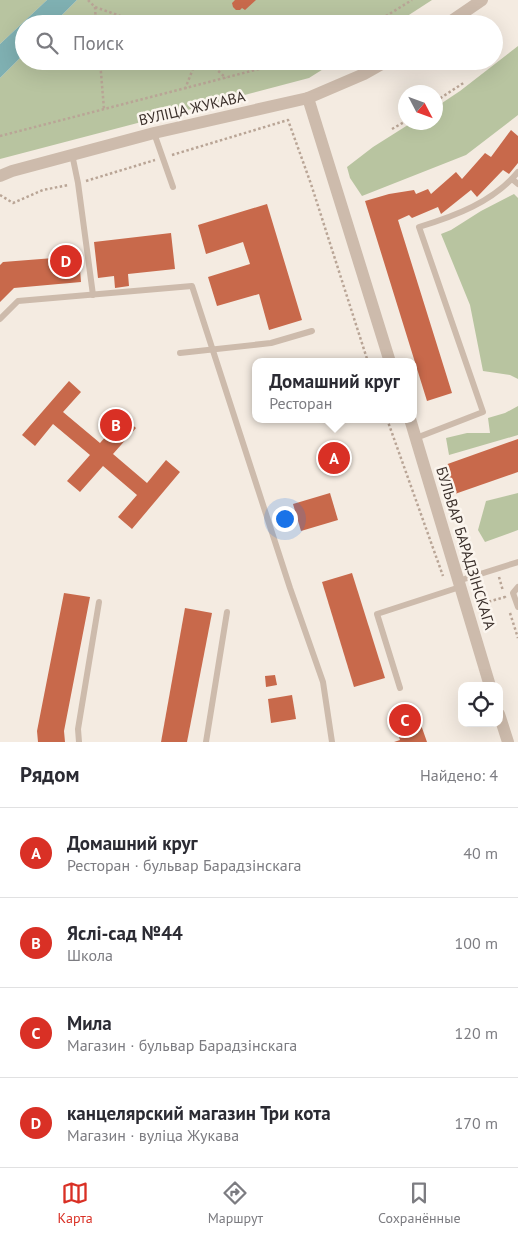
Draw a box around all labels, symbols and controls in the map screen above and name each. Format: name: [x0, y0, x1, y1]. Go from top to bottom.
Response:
search box: [15, 15, 503, 70]
icon: search: [33, 29, 61, 57]
text: Поиск: [73, 31, 124, 55]
north arrow: [398, 85, 443, 130]
street label: ВУЛІЦА ЖУКАВА: [137, 86, 247, 129]
pin: D: [50, 242, 82, 280]
popup: [252, 358, 417, 423]
text: Домашний круг: [269, 369, 400, 393]
text: Ресторан: [269, 393, 332, 413]
pin: B: [100, 406, 132, 444]
pin: A: [318, 439, 350, 477]
street label: БУЛЬВАР БАРАДЗІНСКАГА: [432, 464, 500, 632]
your location: [272, 506, 298, 532]
map controls: [458, 682, 503, 727]
button: locate: [458, 682, 503, 727]
pin: C: [389, 701, 421, 739]
text: Рядом: [20, 761, 79, 788]
text: Найдено: 4: [420, 765, 498, 785]
text: Домашний круг: [67, 831, 198, 855]
text: A: [31, 843, 41, 863]
text: 40 m: [463, 843, 498, 863]
text: Ресторан · бульвар Барадзінскага: [67, 855, 302, 875]
text: Яслі-сад №44: [67, 921, 183, 945]
text: B: [31, 933, 41, 953]
text: 100 m: [455, 933, 498, 953]
text: Школа: [67, 945, 113, 965]
text: Мила: [67, 1011, 112, 1035]
text: C: [32, 1023, 40, 1043]
text: 120 m: [455, 1023, 498, 1043]
text: Магазин · бульвар Барадзінскага: [67, 1035, 297, 1055]
text: канцелярский магазин Три кота: [67, 1101, 331, 1125]
text: D: [31, 1113, 41, 1133]
text: 170 m: [455, 1113, 498, 1133]
text: Магазин · вуліца Жукава: [67, 1125, 239, 1145]
tab: Карта: [57, 1179, 93, 1227]
tab: Маршрут: [208, 1179, 263, 1227]
tab: Сохранённые: [378, 1179, 461, 1227]

